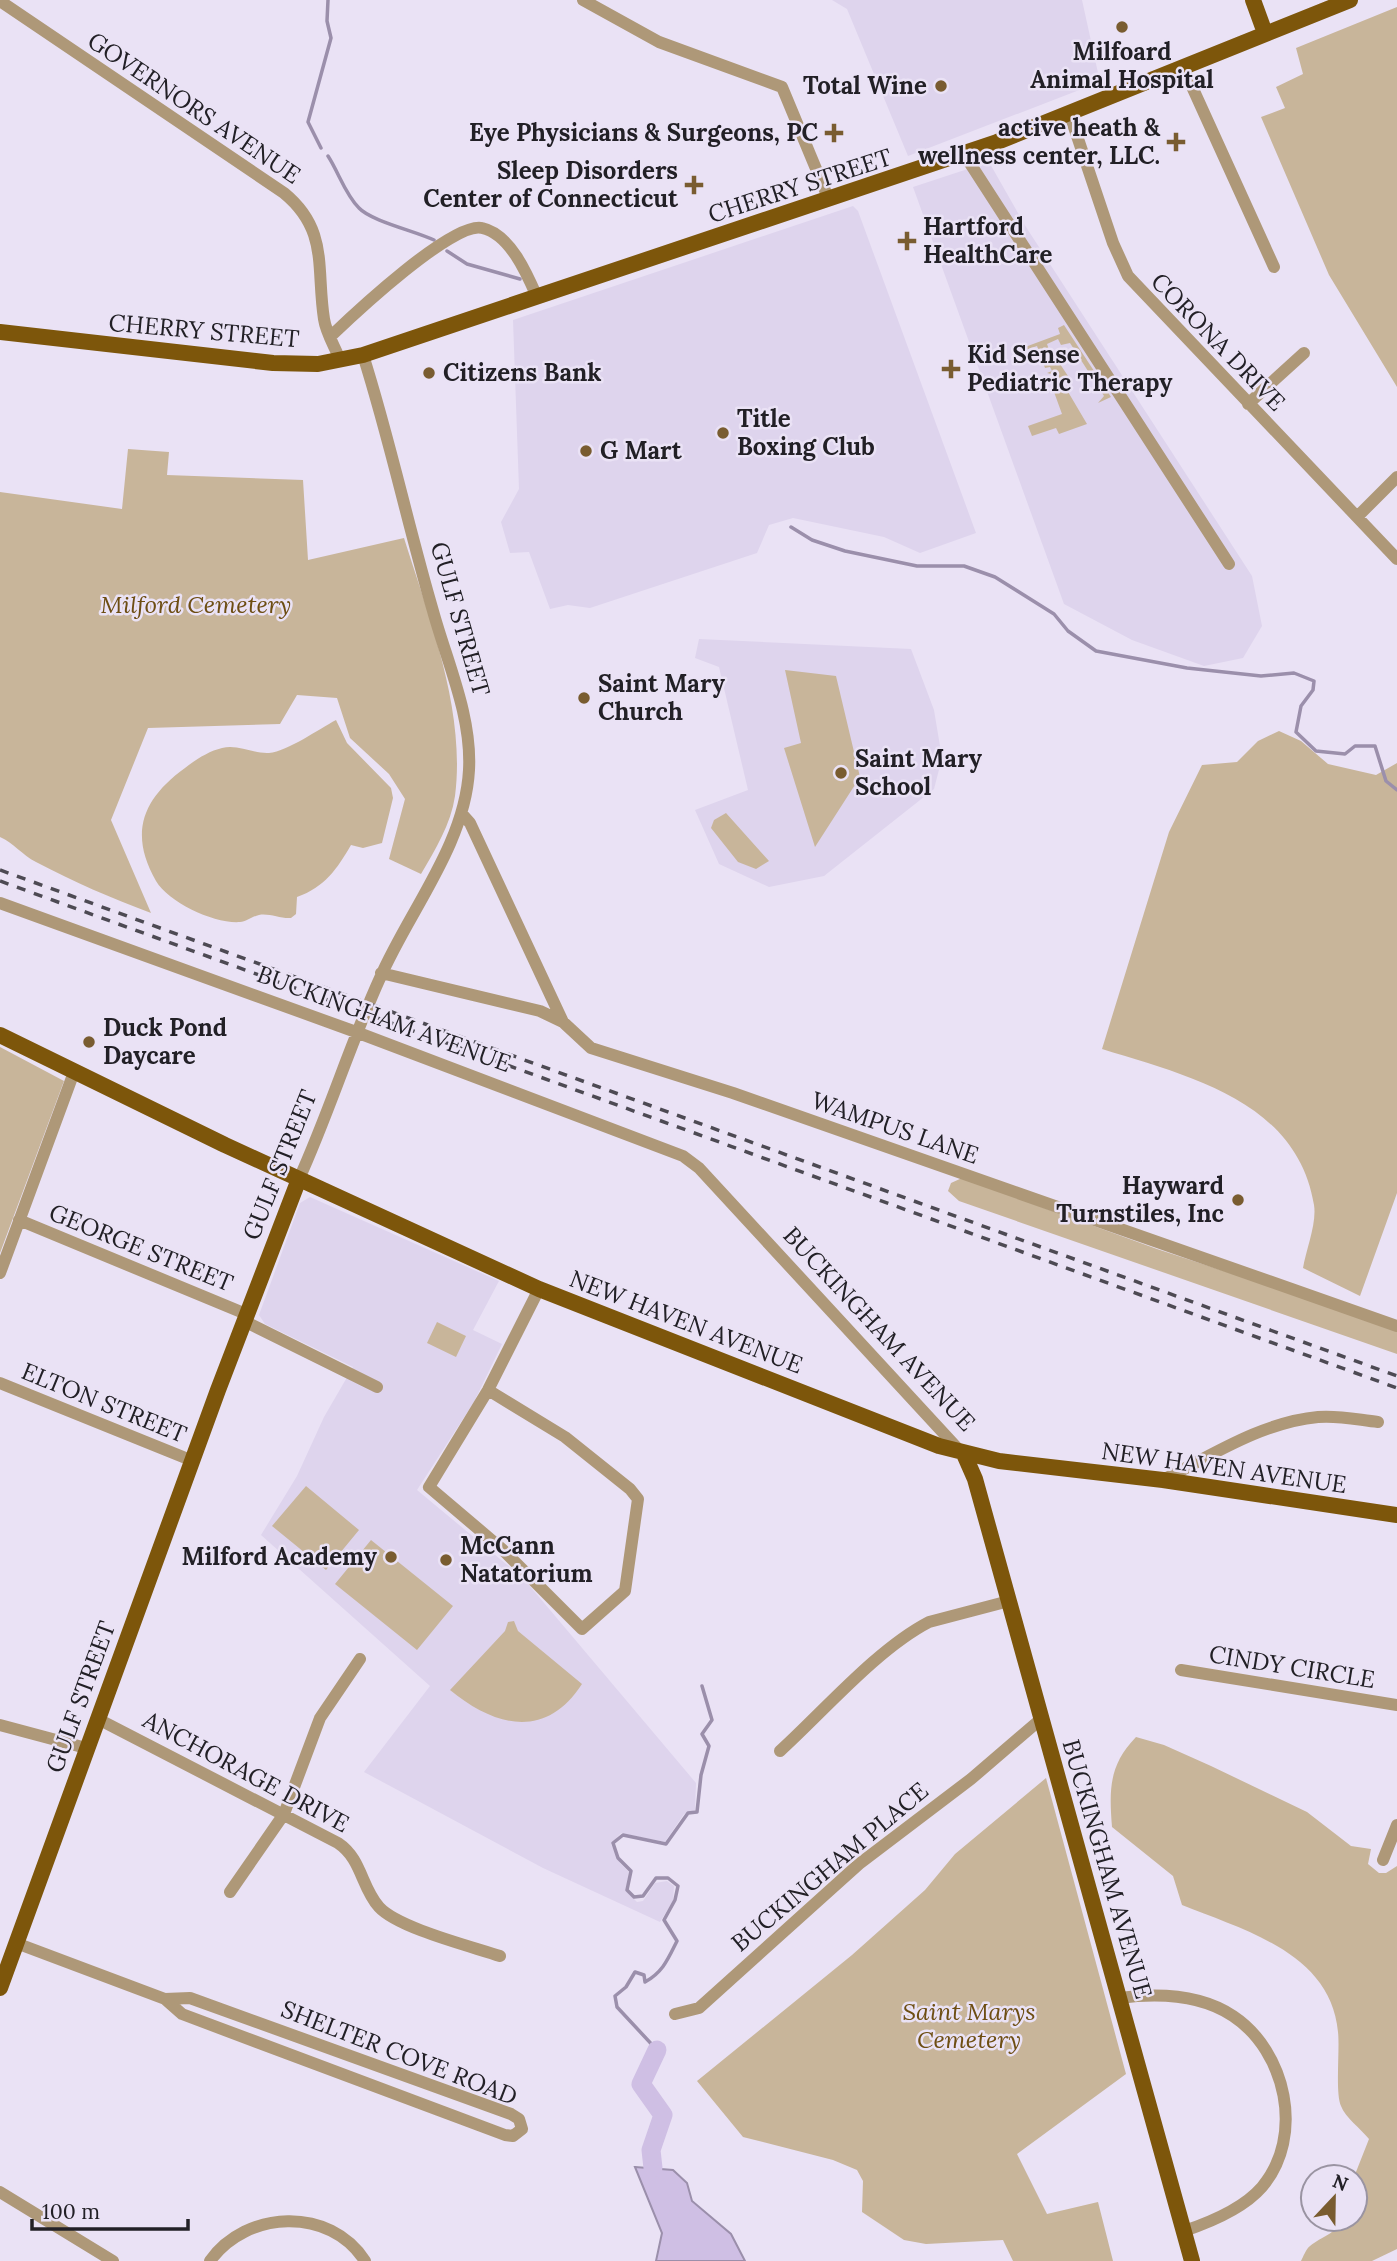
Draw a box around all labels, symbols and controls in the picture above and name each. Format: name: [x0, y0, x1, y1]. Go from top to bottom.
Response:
marker: Milfoard Animal Hospital: [1114, 19, 1130, 35]
street label: GOVERNORS AVENUE: [82, 25, 307, 190]
place label: Milfoard Animal Hospital: [1030, 36, 1214, 95]
place label: Total Wine: [803, 70, 927, 101]
marker: Total Wine: [933, 78, 949, 94]
place label: active heath & wellness center, LLC.: [918, 112, 1161, 171]
place label: Eye Physicians & Surgeons, PC: [469, 117, 818, 148]
marker: Eye Physicians & Surgeons, PC: [824, 123, 844, 143]
marker: active heath & wellness center, LLC.: [1166, 132, 1186, 152]
street label: CHERRY STREET: [704, 141, 896, 230]
place label: Sleep Disorders Center of Connecticut: [423, 155, 679, 214]
marker: Sleep Disorders Center of Connecticut: [684, 175, 704, 195]
place label: Hartford HealthCare: [923, 211, 1053, 270]
marker: Hartford HealthCare: [897, 231, 917, 251]
street label: CORONA DRIVE: [1145, 266, 1292, 417]
street label: CHERRY STREET: [108, 307, 301, 354]
place label: Kid Sense Pediatric Therapy: [967, 339, 1173, 398]
place label: Citizens Bank: [443, 357, 602, 388]
marker: Kid Sense Pediatric Therapy: [941, 359, 961, 379]
marker: Citizens Bank: [421, 365, 437, 381]
place label: Title Boxing Club: [737, 403, 875, 462]
marker: Title Boxing Club: [715, 425, 731, 441]
place label: G Mart: [600, 435, 683, 466]
marker: G Mart: [578, 443, 594, 459]
street label: GULF STREET: [424, 538, 497, 700]
park label: Milford Cemetery: [101, 589, 291, 620]
place label: Saint Mary Church: [598, 668, 726, 727]
marker: Saint Mary Church: [576, 690, 592, 706]
place label: Saint Mary School: [855, 743, 983, 802]
marker: Saint Mary School: [833, 765, 849, 781]
street label: BUCKINGHAM AVENUE: [253, 958, 516, 1079]
place label: Duck Pond Daycare: [103, 1012, 227, 1071]
marker: Duck Pond Daycare: [81, 1034, 97, 1050]
street label: WAMPUS LANE: [807, 1084, 983, 1171]
street label: GULF STREET: [235, 1085, 324, 1244]
place label: Hayward Turnstiles, Inc: [1056, 1170, 1225, 1229]
marker: Hayward Turnstiles, Inc: [1230, 1192, 1246, 1208]
street label: GEORGE STREET: [45, 1196, 238, 1299]
street label: BUCKINGHAM AVENUE: [777, 1220, 982, 1437]
street label: NEW HAVEN AVENUE: [565, 1263, 807, 1380]
street label: ELTON STREET: [17, 1355, 191, 1450]
street label: NEW HAVEN AVENUE: [1099, 1435, 1349, 1500]
place label: McCann Natatorium: [460, 1530, 593, 1589]
place label: Milford Academy: [181, 1541, 378, 1572]
marker: Milford Academy: [383, 1549, 399, 1565]
marker: McCann Natatorium: [438, 1552, 454, 1568]
street label: GULF STREET: [39, 1617, 122, 1777]
street label: CINDY CIRCLE: [1207, 1638, 1377, 1695]
street label: ANCHORAGE DRIVE: [137, 1704, 355, 1839]
street label: BUCKINGHAM AVENUE: [1056, 1736, 1159, 2002]
street label: BUCKINGHAM PLACE: [725, 1775, 935, 1958]
street label: SHELTER COVE ROAD: [277, 1993, 522, 2112]
park label: Saint Marys Cemetery: [902, 1996, 1036, 2055]
north arrow: [1299, 2163, 1369, 2233]
text: N: [1329, 2168, 1352, 2196]
scale bar: [32, 2188, 187, 2232]
text: 100 m: [42, 2198, 100, 2225]

